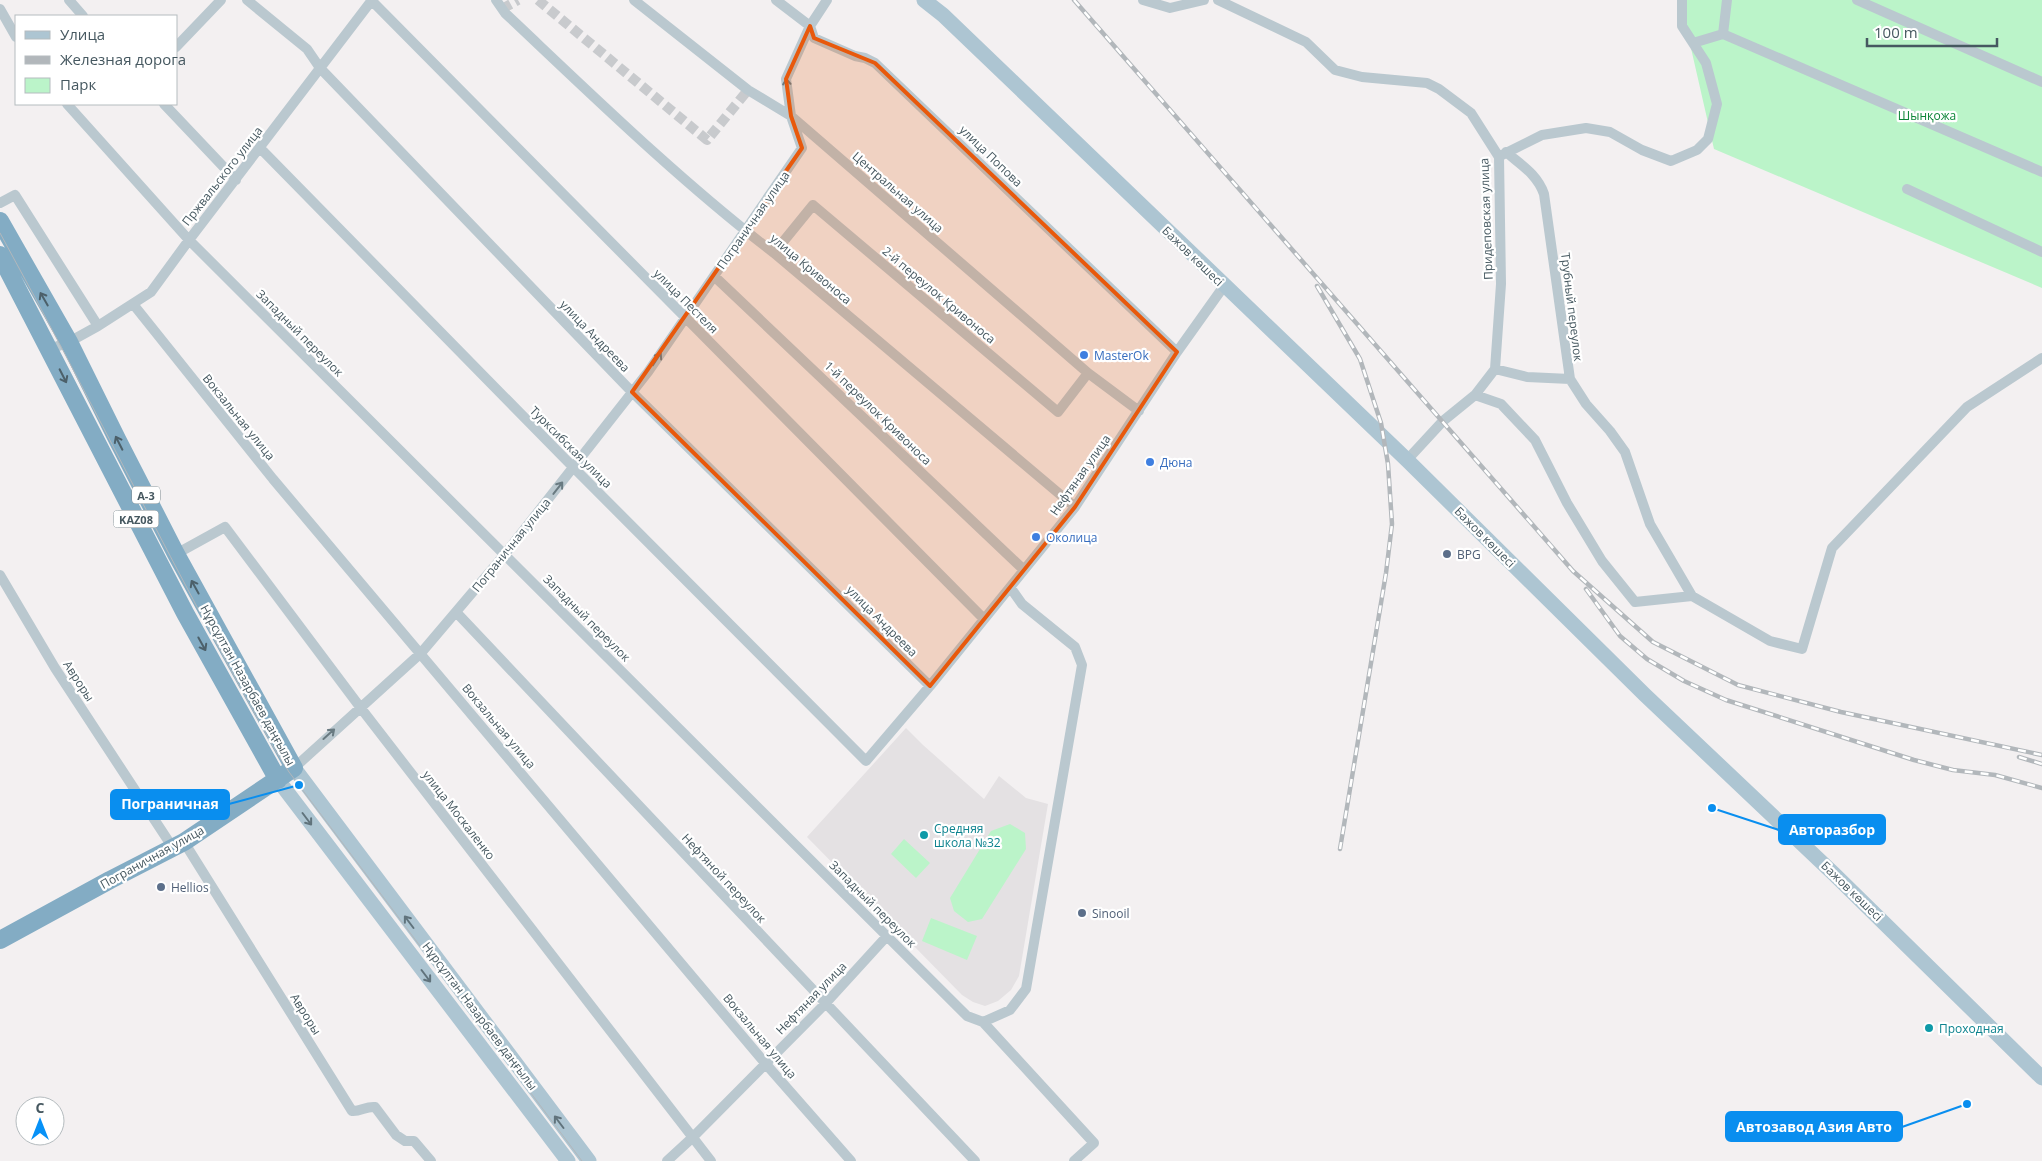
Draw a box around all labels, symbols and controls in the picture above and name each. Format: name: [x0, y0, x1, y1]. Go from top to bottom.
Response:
legend: [15, 15, 178, 105]
scale bar: [1867, 15, 1997, 47]
text: 100 m: [1874, 22, 1918, 42]
text: Улица: [60, 24, 105, 44]
text: Железная дорога: [60, 49, 186, 69]
text: Парк: [60, 74, 96, 94]
one-way arrow: [783, 79, 792, 95]
park label: Шынқожа: [1898, 107, 1956, 124]
street label: улица Попова: [956, 121, 1026, 191]
street label: Пржвальского улица: [178, 123, 266, 229]
street label: Центральная улица: [849, 148, 947, 236]
street label: Придеповская улица: [1475, 158, 1497, 280]
street label: Пограничная улица: [713, 167, 793, 273]
street label: Бажов көшесі: [1158, 222, 1228, 290]
street label: улица Кривоноса: [767, 230, 855, 308]
street label: 2-й переулок Кривоноса: [879, 243, 999, 347]
street label: Трубный переулок: [1557, 252, 1587, 363]
street label: улица Пестеля: [650, 265, 722, 337]
street label: Западный переулок: [253, 286, 348, 381]
one-way arrow: [39, 292, 49, 306]
street label: улица Андреева: [556, 296, 634, 376]
place label: MasterOk: [1094, 347, 1149, 364]
marker: MasterOk: [1078, 349, 1090, 361]
one-way arrow: [652, 352, 662, 366]
street label: 1-й переулок Кривоноса: [821, 357, 935, 469]
one-way arrow: [59, 368, 68, 383]
street label: Вокзальная улица: [199, 370, 279, 464]
street label: Турксибская улица: [526, 402, 616, 492]
street label: Нефтяная улица: [1046, 431, 1114, 519]
one-way arrow: [114, 436, 123, 451]
place label: Дюна: [1160, 454, 1192, 471]
marker: Дюна: [1144, 456, 1156, 468]
one-way arrow: [553, 481, 564, 494]
road number: А-3: [132, 486, 160, 504]
street label: Пограничная улица: [468, 494, 554, 596]
street label: Бажов көшесі: [1451, 503, 1519, 571]
road number: KAZ08: [114, 510, 158, 528]
place label: Околица: [1046, 529, 1097, 546]
marker: Околица: [1030, 531, 1042, 543]
place label: BPG: [1457, 546, 1481, 563]
marker: BPG: [1441, 548, 1453, 560]
street label: Западный переулок: [540, 571, 635, 666]
one-way arrow: [189, 580, 199, 595]
street label: улица Андреева: [843, 582, 921, 660]
street label: Нұрсұлтан Назарбаев даңғылы: [197, 601, 299, 769]
one-way arrow: [198, 637, 208, 651]
street label: Авроры: [59, 657, 99, 705]
street label: Вокзальная улица: [458, 680, 540, 772]
one-way arrow: [323, 728, 336, 740]
street label: улица Москаленко: [419, 767, 499, 863]
callout: Пограничная: [111, 790, 229, 819]
text: Пограничная: [121, 794, 219, 813]
one-way arrow: [302, 812, 312, 826]
callout: Авторазбор: [1779, 815, 1885, 844]
place label: Средняя школа №32: [934, 820, 1001, 851]
text: Авторазбор: [1789, 820, 1875, 839]
street label: Пограничная улица: [97, 821, 207, 893]
marker: Средняя школа №32: [918, 829, 930, 841]
street label: Нефтяной переулок: [678, 830, 771, 927]
street label: Западный переулок: [826, 857, 921, 952]
street label: Бажов көшесі: [1817, 857, 1887, 925]
place label: Hellios: [171, 879, 209, 896]
marker: Hellios: [155, 881, 167, 893]
place label: Sinooil: [1092, 905, 1129, 922]
marker: Sinooil: [1076, 907, 1088, 919]
one-way arrow: [404, 916, 415, 929]
street label: Нұрсұлтан Назарбаев даңғылы: [419, 938, 541, 1094]
street label: Нефтяная улица: [772, 958, 850, 1038]
one-way arrow: [421, 969, 432, 982]
street label: Авроры: [287, 990, 325, 1038]
street label: Вокзальная улица: [719, 990, 801, 1082]
place label: Проходная: [1939, 1020, 2004, 1037]
marker: Проходная: [1923, 1022, 1935, 1034]
north arrow: [15, 1096, 65, 1146]
text: С: [36, 1098, 45, 1117]
callout: Автозавод Азия Авто: [1726, 1112, 1902, 1141]
one-way arrow: [554, 1116, 565, 1129]
text: Автозавод Азия Авто: [1736, 1117, 1892, 1136]

